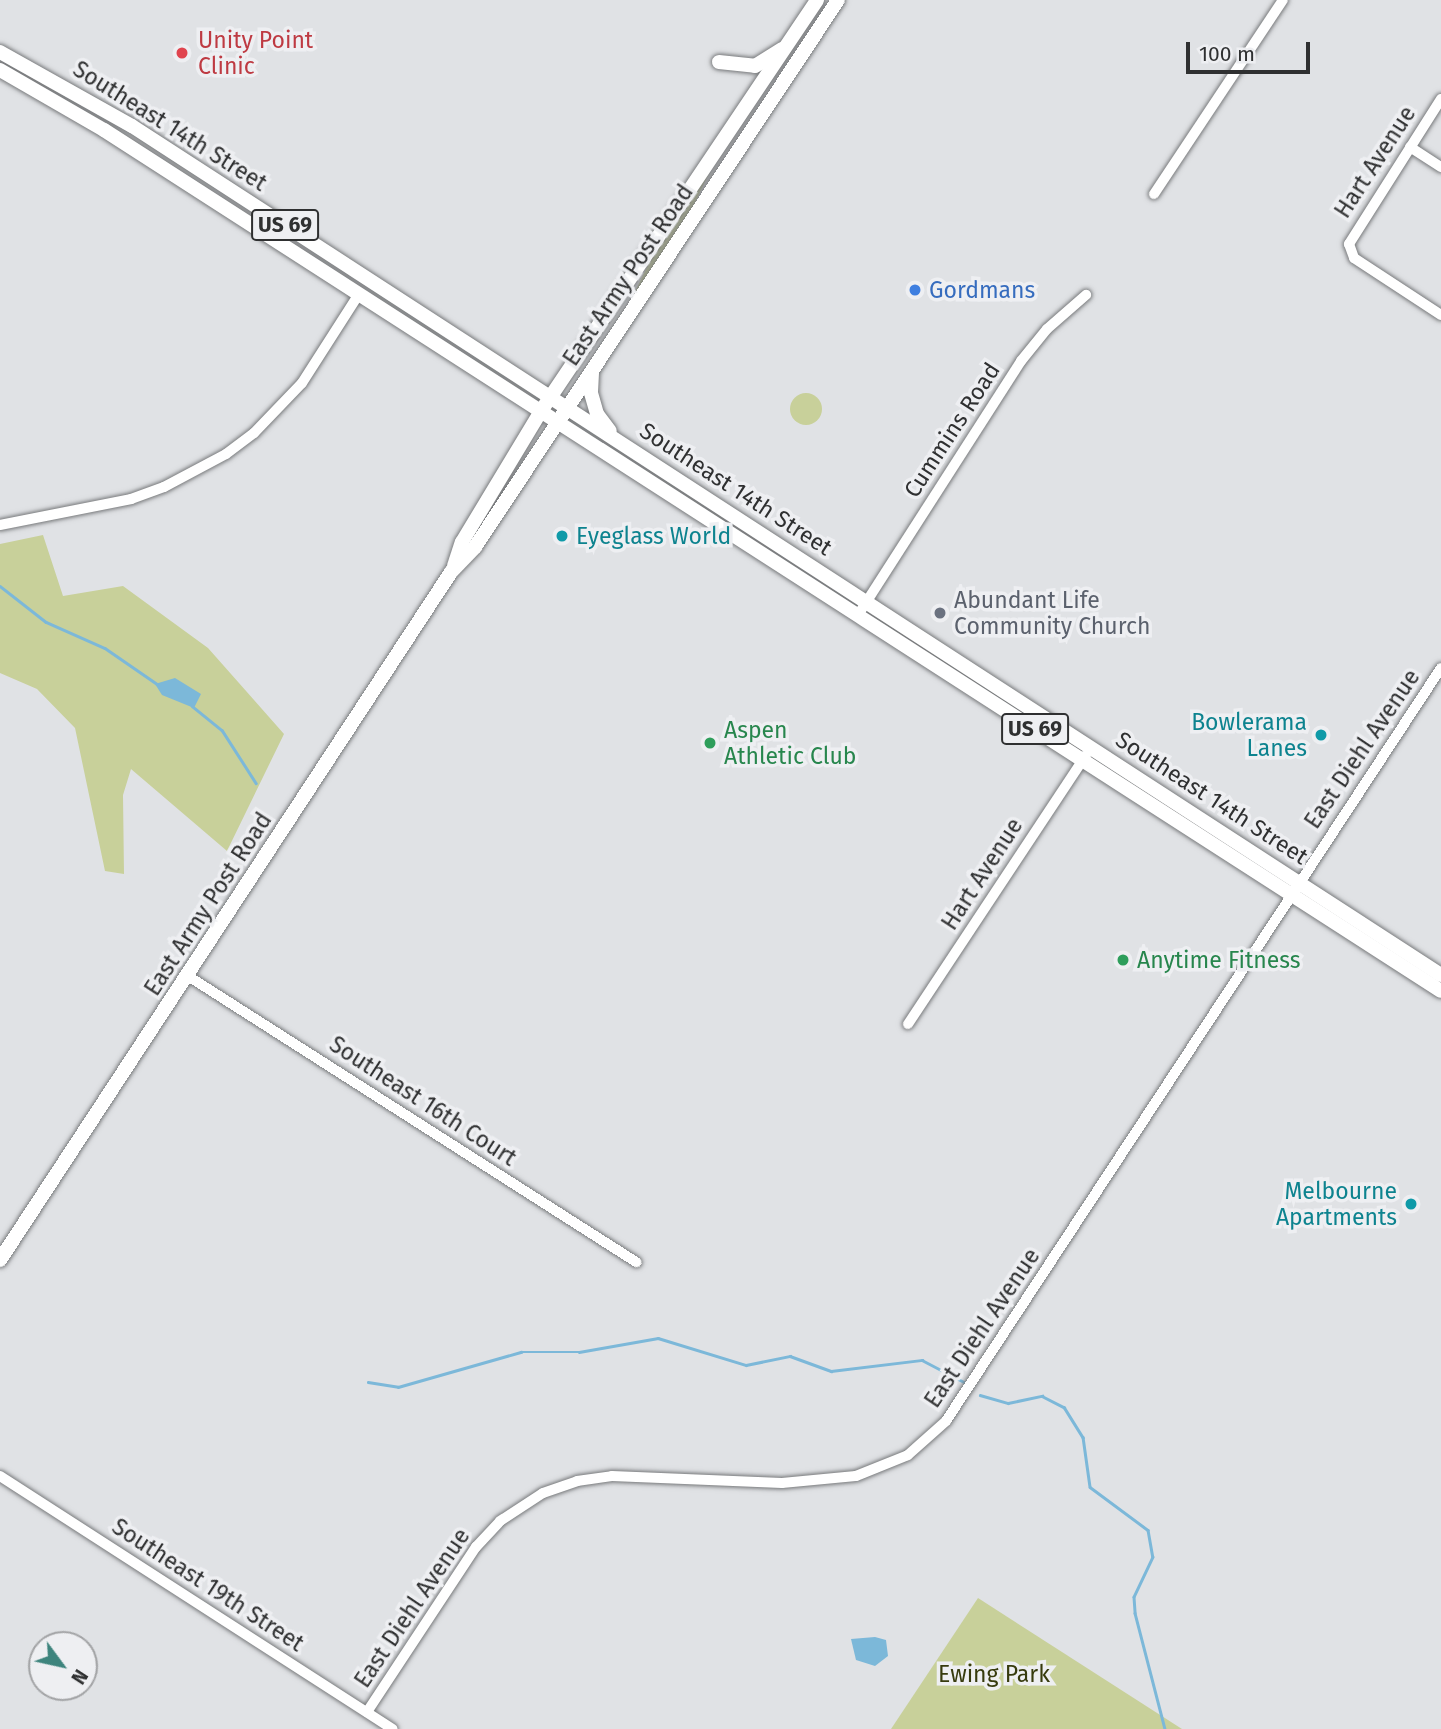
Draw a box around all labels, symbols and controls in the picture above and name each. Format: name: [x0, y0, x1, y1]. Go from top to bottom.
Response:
place label: Unity Point Clinic: [198, 26, 313, 80]
scale bar: [1189, 28, 1313, 72]
text: 100 m: [1199, 41, 1255, 67]
marker: Unity Point Clinic: [172, 43, 192, 63]
street label: Southeast 14th Street: [68, 55, 272, 197]
street label: Hart Avenue: [1329, 101, 1421, 223]
street label: East Army Post Road: [557, 179, 699, 371]
road number: US 69: [250, 208, 320, 243]
place label: Gordmans: [929, 276, 1035, 304]
marker: Gordmans: [907, 282, 923, 298]
street label: Cummins Road: [898, 357, 1006, 503]
street label: Southeast 14th Street: [635, 417, 837, 561]
place label: Eyeglass World: [576, 522, 731, 550]
marker: Eyeglass World: [554, 528, 570, 544]
place label: Abundant Life Community Church: [954, 586, 1150, 640]
marker: Abundant Life Community Church: [932, 605, 948, 621]
street label: East Diehl Avenue: [1299, 664, 1425, 834]
place label: Bowlerama Lanes: [1191, 708, 1307, 762]
road number: US 69: [1000, 712, 1070, 746]
place label: Aspen Athletic Club: [724, 716, 856, 770]
street label: Southeast 14th Street: [1111, 726, 1313, 870]
marker: Bowlerama Lanes: [1313, 727, 1329, 743]
marker: Aspen Athletic Club: [702, 735, 718, 751]
street label: East Army Post Road: [138, 807, 278, 1001]
street label: Hart Avenue: [936, 813, 1028, 935]
place label: Anytime Fitness: [1137, 946, 1300, 974]
marker: Anytime Fitness: [1115, 952, 1131, 968]
street label: Southeast 16th Court: [324, 1030, 522, 1172]
place label: Melbourne Apartments: [1276, 1177, 1397, 1231]
marker: Melbourne Apartments: [1403, 1196, 1419, 1212]
street label: East Diehl Avenue: [919, 1243, 1045, 1413]
street label: Southeast 19th Street: [107, 1513, 309, 1657]
street label: East Diehl Avenue: [349, 1523, 475, 1693]
north arrow: [28, 1631, 98, 1701]
park label: Ewing Park: [938, 1660, 1050, 1688]
text: N: [66, 1665, 92, 1688]

